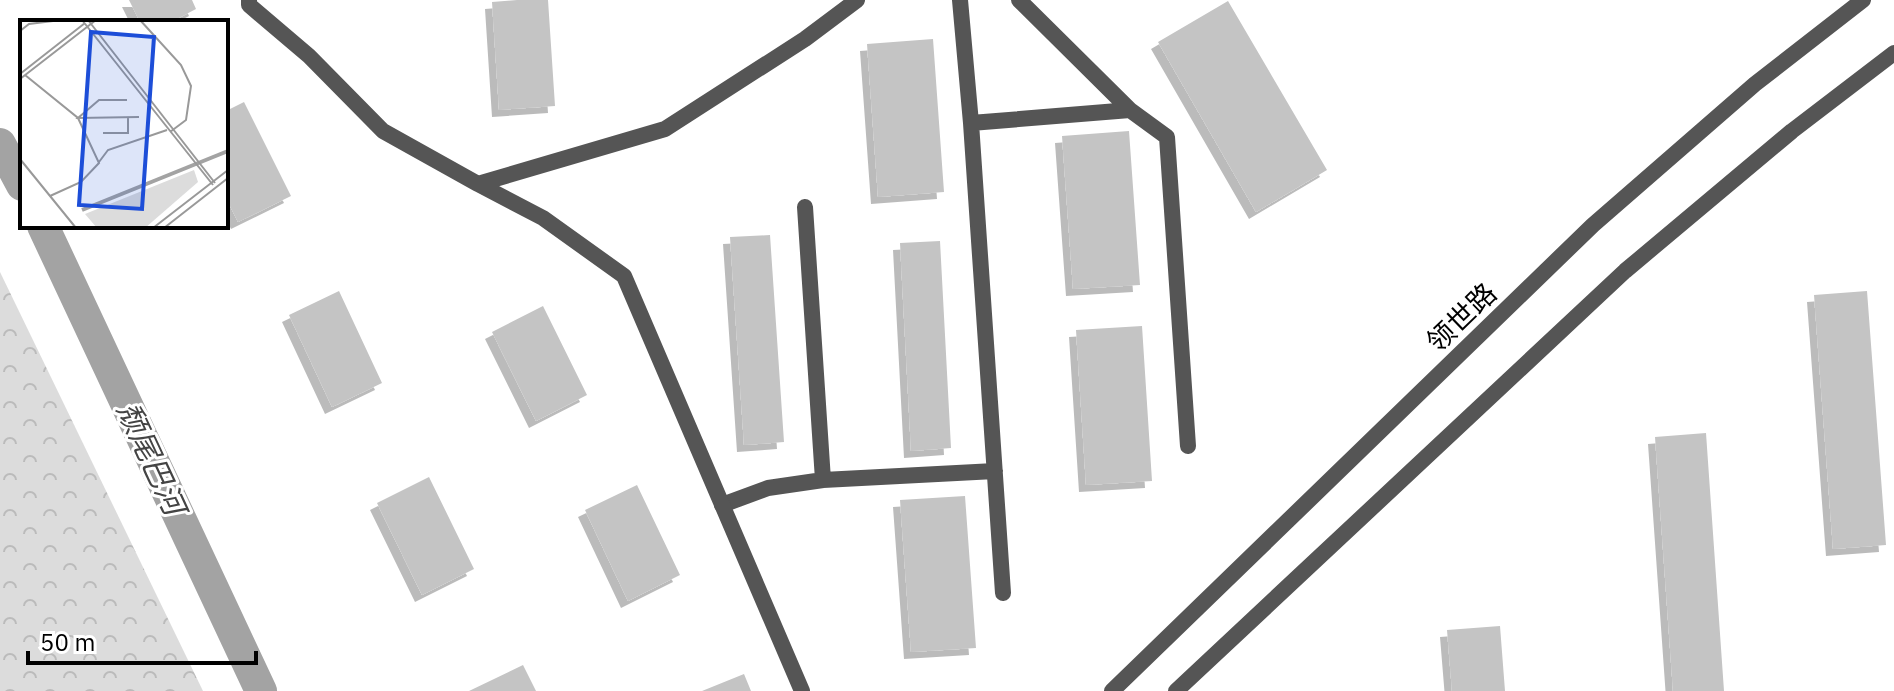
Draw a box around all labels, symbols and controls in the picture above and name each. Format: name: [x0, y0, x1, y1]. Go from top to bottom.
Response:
inset map: [20, 20, 228, 228]
street label: 领世路: [1418, 275, 1504, 359]
water label: 颓尾巴河: [109, 395, 197, 525]
scale bar: [28, 615, 256, 665]
text: 50 m: [40, 626, 95, 658]

